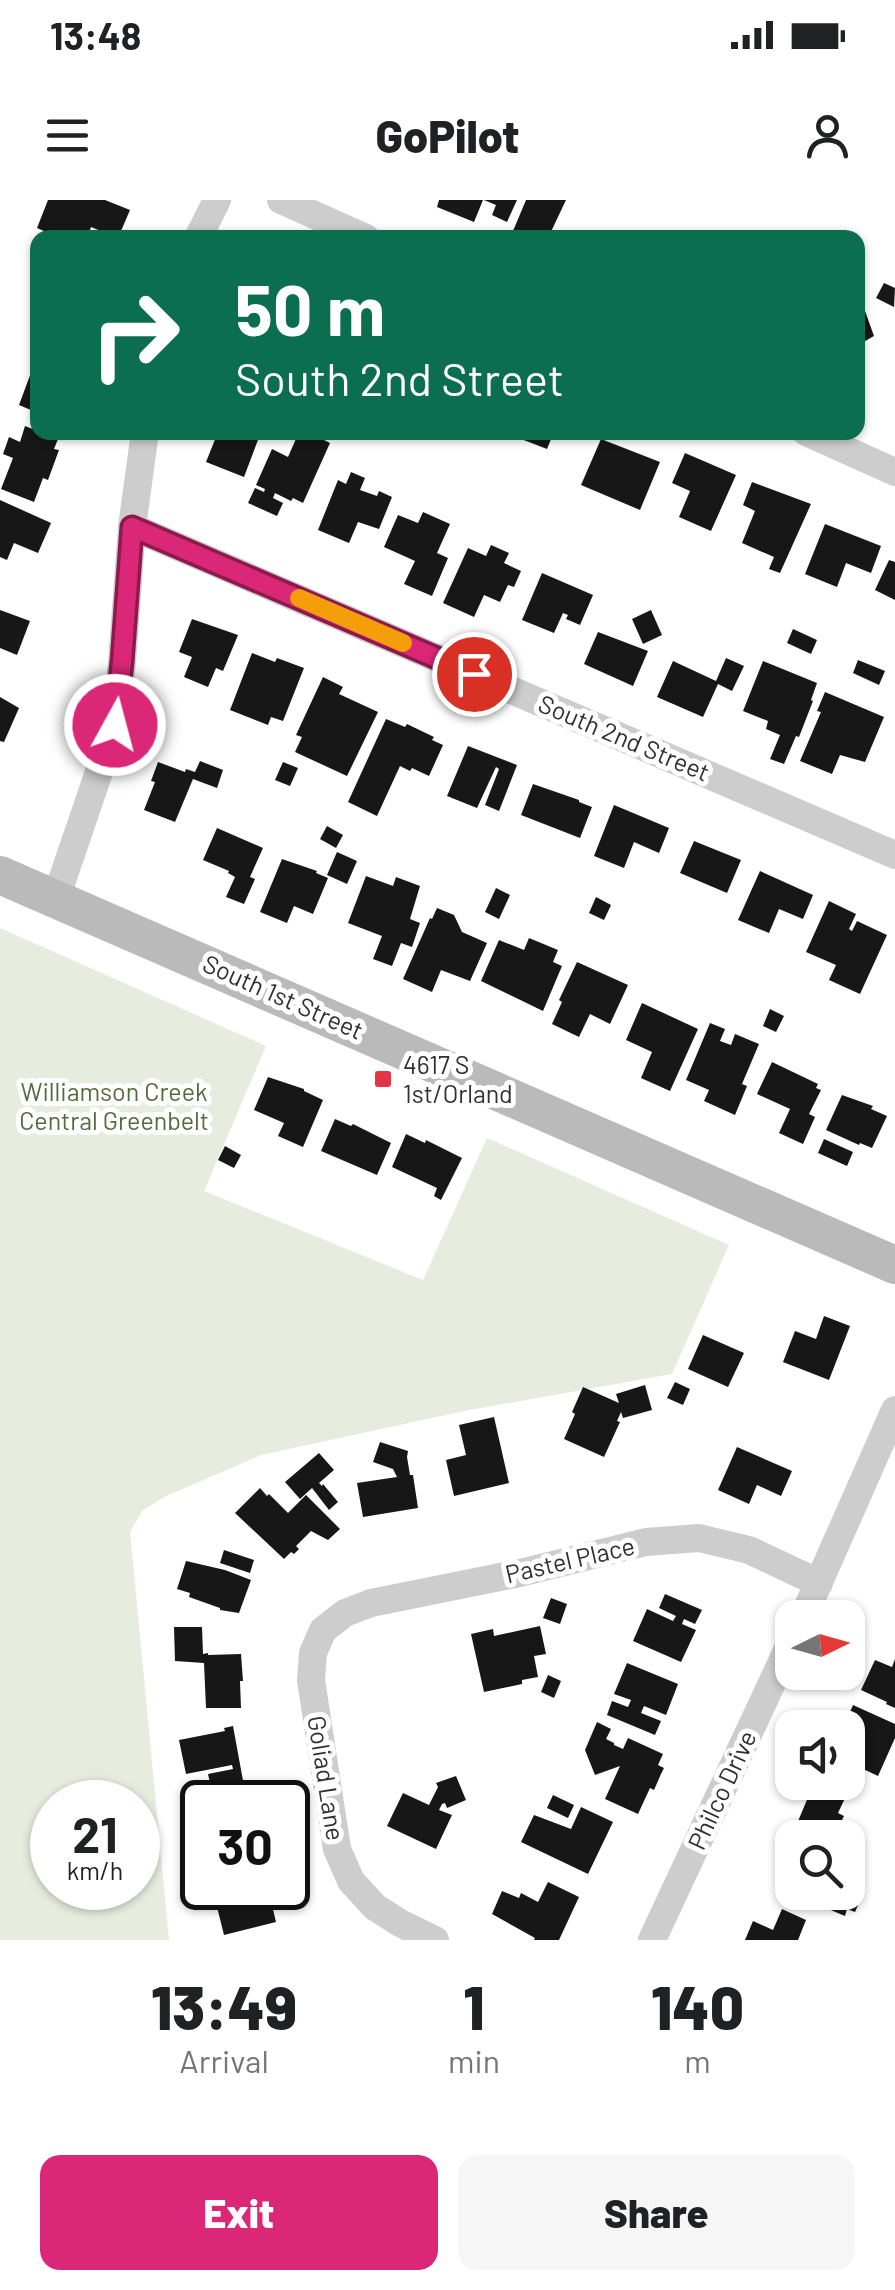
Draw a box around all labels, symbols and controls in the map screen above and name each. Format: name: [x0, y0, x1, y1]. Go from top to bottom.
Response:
text: 13:48: [50, 12, 141, 58]
icon: menu: [40, 108, 95, 163]
text: GoPilot: [376, 108, 519, 162]
icon: person: [800, 108, 855, 163]
text: 50 m: [235, 266, 385, 350]
icon: right: [70, 270, 200, 400]
text: South 2nd Street: [235, 351, 564, 405]
pin: [432, 632, 517, 717]
icon: arrive: [447, 647, 502, 702]
position arrow: [63, 673, 167, 777]
street label: South 2nd Street: [534, 688, 714, 787]
street label: South 1st Street: [199, 947, 368, 1045]
place label: 4617 S 1st/Orland: [403, 1049, 513, 1108]
marker: 4617 S 1st/Orland: [372, 1068, 394, 1090]
park label: Williamson Creek Central Greenbelt: [19, 1076, 209, 1135]
street label: Pastel Place: [502, 1530, 637, 1588]
north arrow: [775, 1600, 865, 1690]
map controls: [775, 1600, 865, 1910]
button: sound: [775, 1710, 865, 1800]
street label: Goliad Lane: [302, 1713, 352, 1842]
street label: Philco Drive: [681, 1725, 762, 1854]
speed limit sign: 30: [180, 1780, 310, 1910]
text: 21: [72, 1803, 118, 1863]
button: search: [775, 1820, 865, 1910]
text: km/h: [67, 1855, 123, 1885]
text: 13:49: [151, 1970, 297, 2042]
text: 1: [463, 1970, 485, 2042]
text: 140: [651, 1970, 744, 2042]
text: Arrival: [179, 2041, 269, 2079]
text: min: [448, 2041, 500, 2079]
text: m: [684, 2041, 711, 2079]
button: Exit: [40, 2155, 438, 2270]
button: Share: [458, 2155, 855, 2270]

